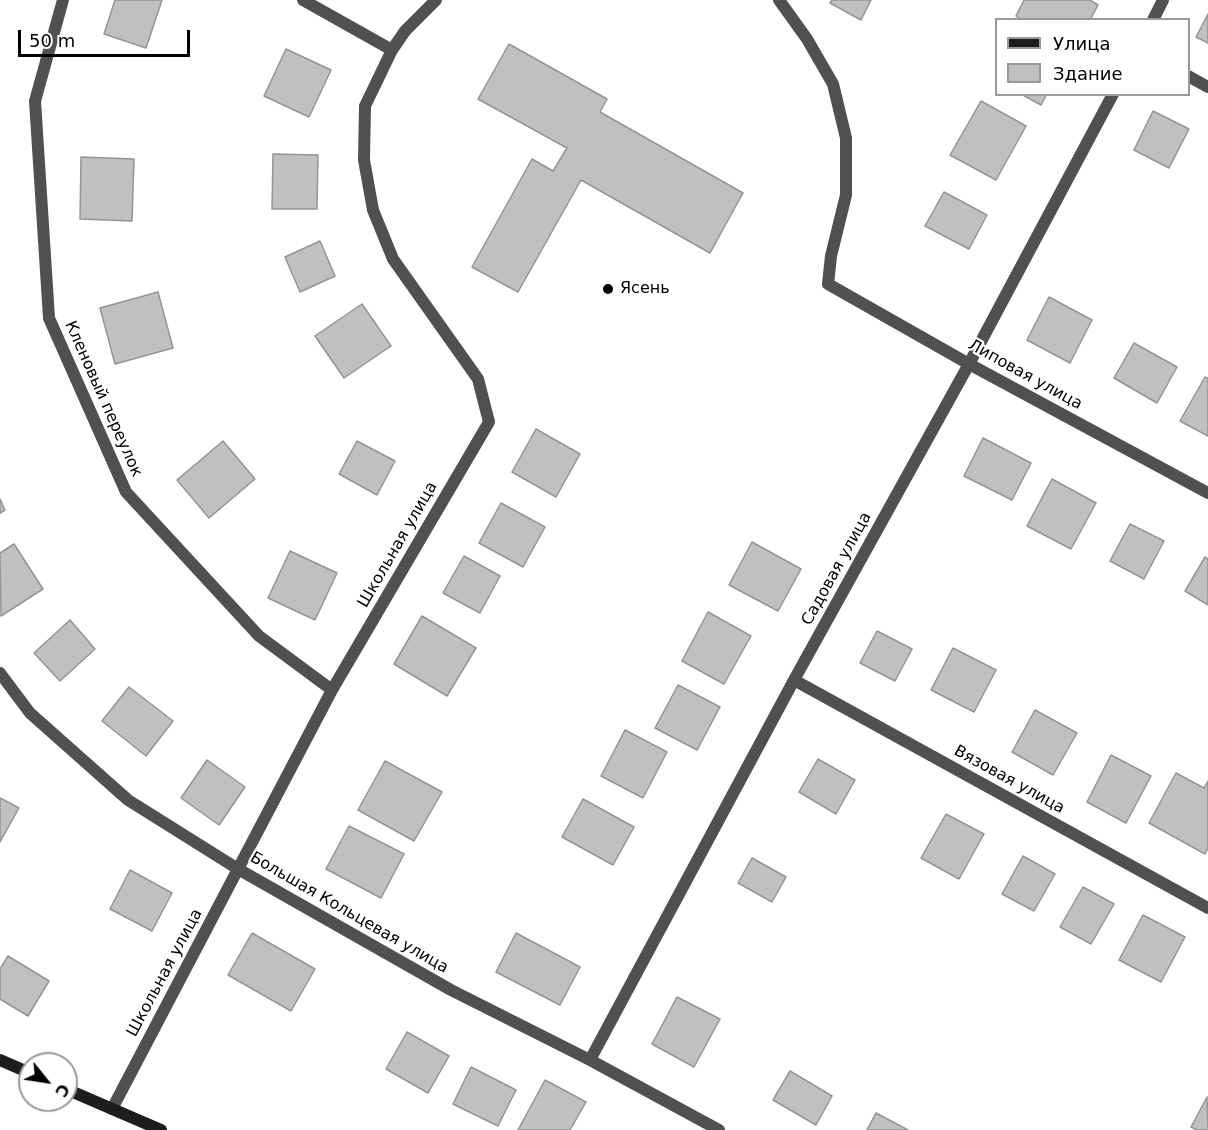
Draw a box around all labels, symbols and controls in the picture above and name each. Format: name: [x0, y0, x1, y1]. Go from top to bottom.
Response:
scale bar: [21, 18, 194, 56]
legend: [995, 18, 1190, 96]
text: 50 m: [29, 30, 75, 51]
text: Улица: [1053, 33, 1110, 54]
text: Здание: [1053, 63, 1123, 84]
place label: Ясень: [620, 279, 670, 299]
marker: Ясень: [601, 282, 615, 296]
street label: Кленовый переулок: [60, 318, 146, 480]
street label: Липовая улица: [965, 336, 1085, 414]
street label: Школьная улица: [354, 479, 442, 611]
street label: Садовая улица: [798, 509, 876, 629]
street label: Вязовая улица: [950, 742, 1068, 818]
street label: Большая Кольцевая улица: [246, 848, 452, 978]
street label: Школьная улица: [123, 906, 207, 1040]
north arrow: [18, 1052, 78, 1112]
text: С: [51, 1080, 73, 1100]

